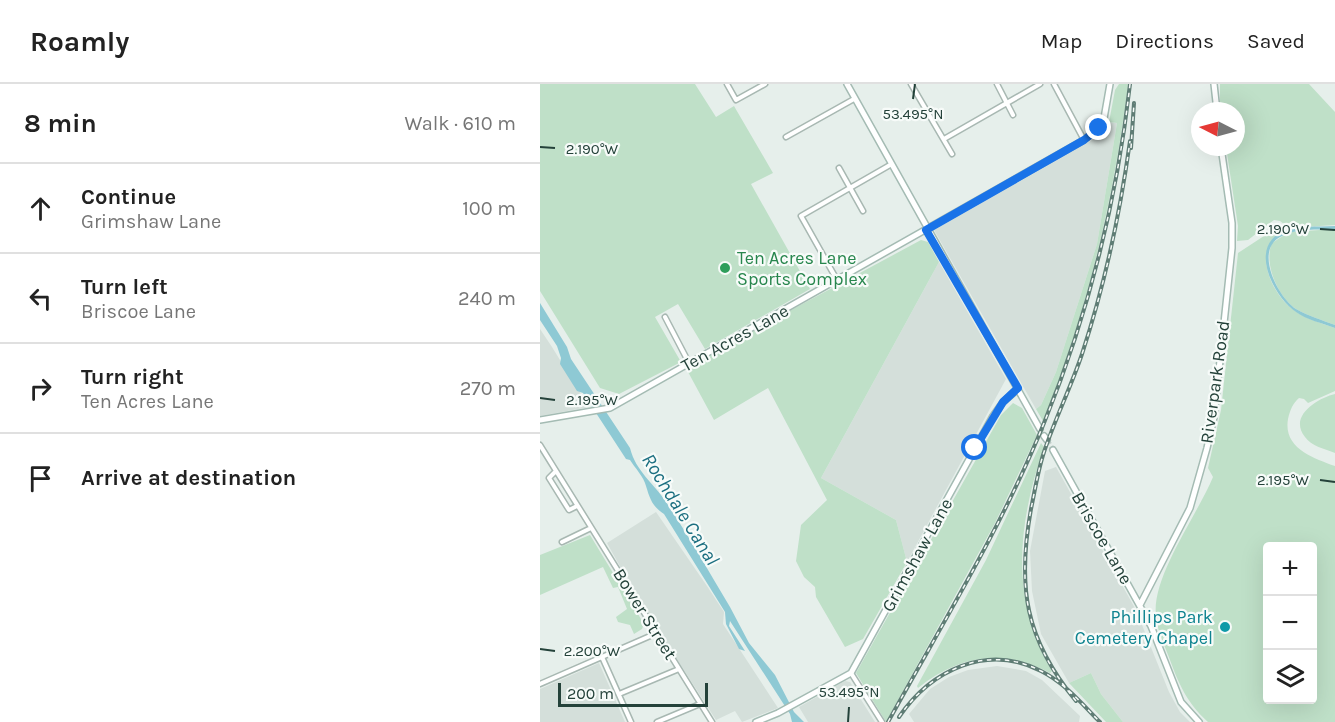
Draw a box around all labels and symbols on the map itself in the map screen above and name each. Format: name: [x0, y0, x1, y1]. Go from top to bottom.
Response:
north arrow: [1191, 102, 1245, 156]
text: 53.495°N: [883, 105, 943, 123]
route end: [1085, 114, 1111, 140]
text: 2.190°W: [566, 140, 619, 158]
text: 2.190°W: [1257, 220, 1310, 238]
place label: Ten Acres Lane Sports Complex: [737, 247, 867, 290]
marker: Ten Acres Lane Sports Complex: [718, 261, 732, 275]
street label: Ten Acres Lane: [677, 299, 793, 377]
street label: Riverpark Road: [1195, 319, 1235, 445]
text: 2.195°W: [566, 391, 619, 409]
route start: [961, 434, 987, 460]
water label: Rochdale Canal: [637, 449, 724, 569]
text: 2.195°W: [1257, 471, 1310, 489]
street label: Briscoe Lane: [1067, 488, 1137, 588]
street label: Grimshaw Lane: [877, 494, 957, 616]
street label: Bower Street: [608, 564, 682, 664]
place label: Phillips Park Cemetery Chapel: [1075, 606, 1213, 649]
marker: Phillips Park Cemetery Chapel: [1218, 620, 1232, 634]
text: 2.200°W: [564, 642, 621, 660]
scale bar: [558, 680, 708, 708]
text: 53.495°N: [819, 683, 879, 701]

